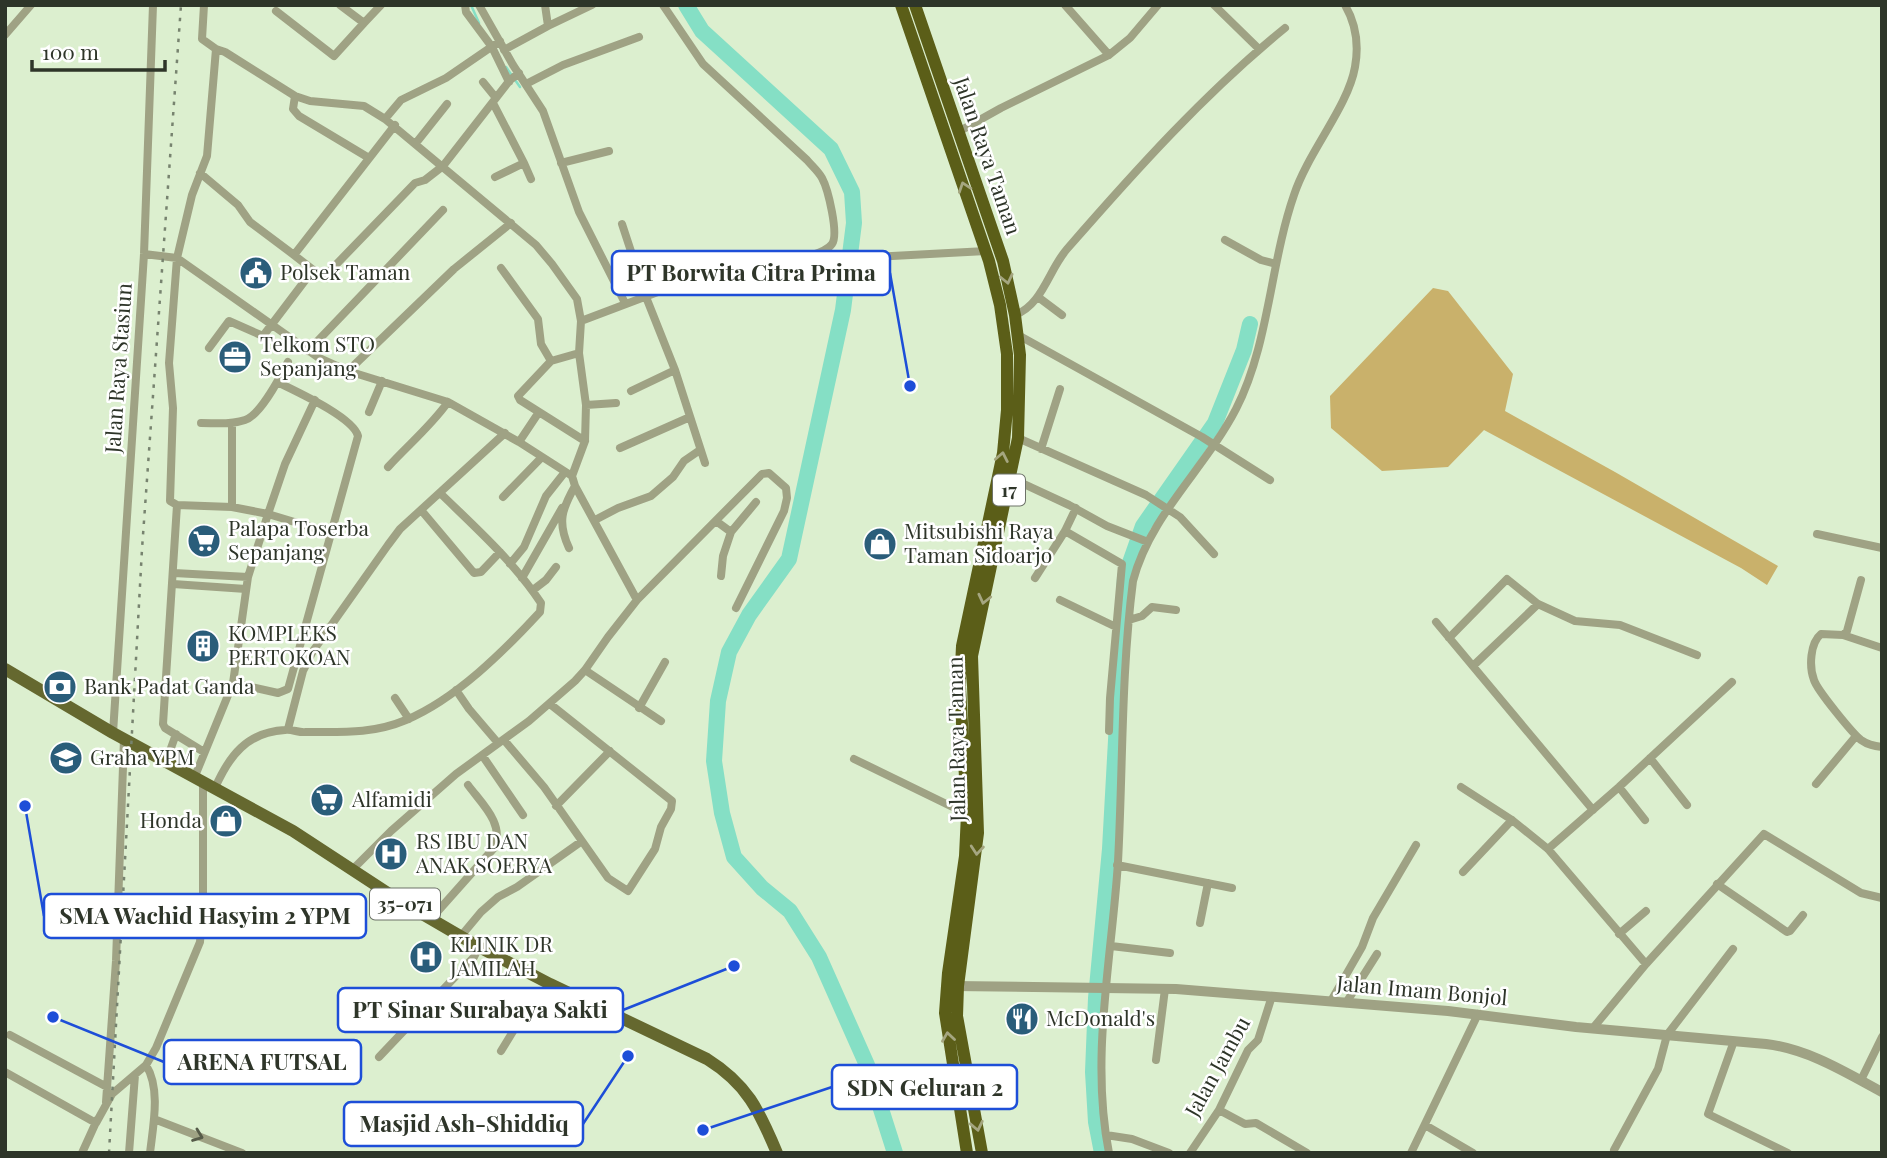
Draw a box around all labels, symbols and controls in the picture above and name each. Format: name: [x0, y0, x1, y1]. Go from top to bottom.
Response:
scale bar: [32, 28, 164, 72]
text: 100 m: [42, 37, 99, 65]
street label: Jalan Raya Taman: [948, 72, 1029, 238]
one-way arrow: [958, 182, 972, 194]
callout: PT Borwita Citra Prima: [612, 251, 890, 295]
public building icon: Polsek Taman: [237, 254, 275, 292]
text: PT Borwita Citra Prima: [626, 256, 876, 287]
place label: Polsek Taman: [280, 257, 411, 285]
one-way arrow: [999, 273, 1013, 285]
street label: Jalan Raya Stasiun: [97, 281, 137, 455]
place label: Telkom STO Sepanjang: [260, 329, 375, 381]
office icon: Telkom STO Sepanjang: [216, 338, 254, 376]
one-way arrow: [994, 451, 1009, 463]
road number: 17: [993, 475, 1025, 505]
place label: Palapa Toserba Sepanjang: [228, 513, 370, 565]
place label: Mitsubishi Raya Taman Sidoarjo: [904, 516, 1054, 568]
supermarket icon: Palapa Toserba Sepanjang: [185, 522, 223, 560]
shop icon: Mitsubishi Raya Taman Sidoarjo: [861, 525, 899, 563]
one-way arrow: [978, 593, 992, 605]
place label: KOMPLEKS PERTOKOAN: [228, 618, 351, 670]
building icon: KOMPLEKS PERTOKOAN: [184, 627, 222, 665]
street label: Jalan Raya Taman: [940, 656, 970, 823]
bank icon: Bank Padat Ganda: [41, 668, 79, 706]
place label: Bank Padat Ganda: [84, 671, 255, 699]
school or university icon: Graha YPM: [47, 739, 85, 777]
place label: Graha YPM: [90, 742, 195, 770]
supermarket icon: Alfamidi: [308, 781, 346, 819]
place label: Alfamidi: [351, 784, 432, 812]
shop icon: Honda: [207, 802, 245, 840]
place label: Honda: [140, 805, 203, 833]
place label: RS IBU DAN ANAK SOERYA: [415, 826, 553, 878]
hospital icon: RS IBU DAN ANAK SOERYA: [372, 835, 410, 873]
one-way arrow: [970, 845, 985, 856]
road number: 35-071: [370, 888, 440, 920]
callout: SMA Wachid Hasyim 2 YPM: [44, 894, 366, 938]
text: SMA Wachid Hasyim 2 YPM: [59, 899, 351, 930]
place label: KLINIK DR JAMILAH: [449, 929, 553, 981]
hospital icon: KLINIK DR JAMILAH: [407, 938, 445, 976]
street label: Jalan Imam Bonjol: [1335, 968, 1509, 1010]
callout: PT Sinar Surabaya Sakti: [338, 988, 623, 1032]
text: PT Sinar Surabaya Sakti: [352, 993, 608, 1024]
restaurant icon: McDonald's: [1003, 1000, 1041, 1038]
place label: McDonald's: [1046, 1003, 1155, 1031]
street label: Jalan Jambu: [1177, 1011, 1255, 1122]
one-way arrow: [941, 1031, 956, 1043]
callout: ARENA FUTSAL: [164, 1040, 361, 1084]
text: ARENA FUTSAL: [176, 1045, 347, 1076]
callout: SDN Geluran 2: [832, 1065, 1017, 1109]
text: SDN Geluran 2: [847, 1071, 1003, 1102]
callout: Masjid Ash-Shiddiq: [344, 1102, 583, 1146]
text: Masjid Ash-Shiddiq: [359, 1107, 569, 1138]
one-way arrow: [968, 1120, 983, 1132]
one-way arrow: [192, 1128, 204, 1142]

